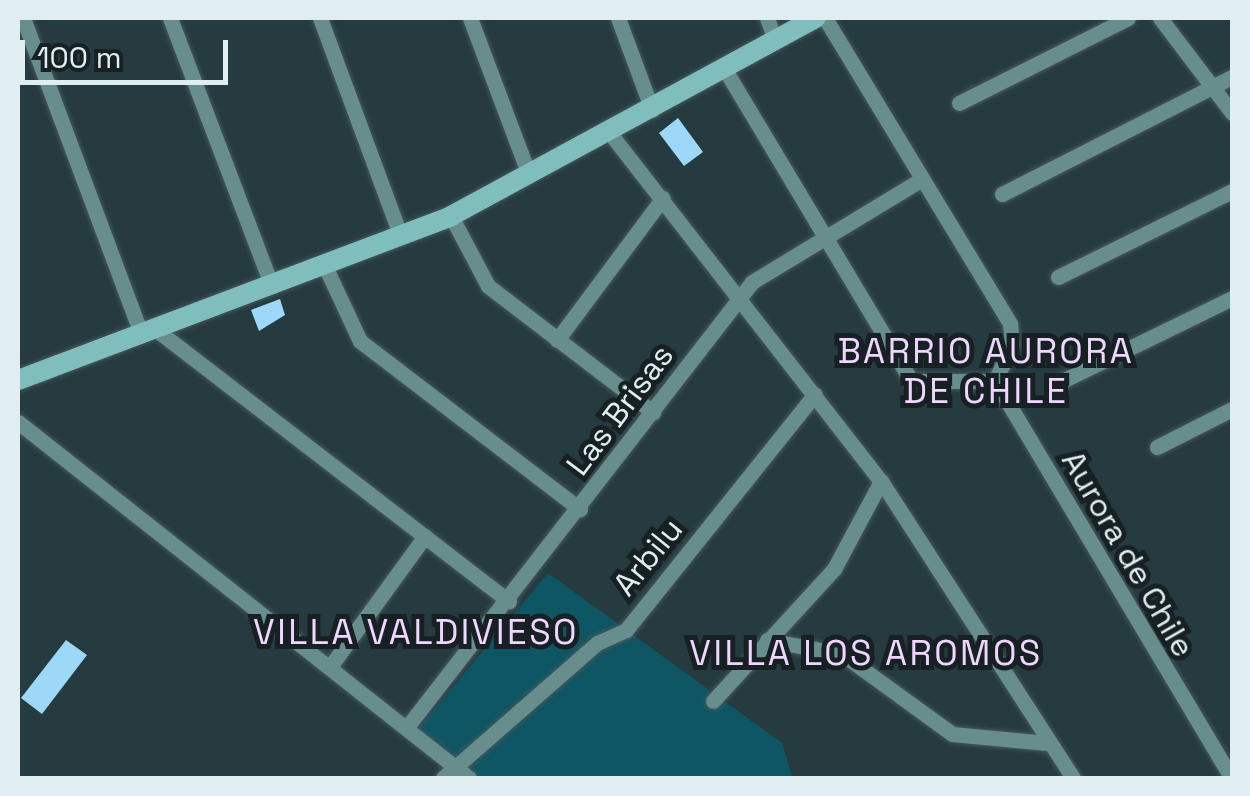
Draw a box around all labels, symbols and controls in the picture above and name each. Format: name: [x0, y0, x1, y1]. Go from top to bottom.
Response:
scale bar: [25, 20, 232, 82]
text: 100 m: [37, 38, 122, 77]
district label: BARRIO AURORA DE CHILE: [837, 330, 1135, 412]
street label: Las Brisas: [558, 337, 682, 483]
street label: Aurora de Chile: [1053, 444, 1203, 664]
street label: Arbilu: [605, 511, 691, 603]
district label: VILLA VALDIVIESO: [253, 611, 579, 653]
district label: VILLA LOS AROMOS: [689, 632, 1043, 674]

